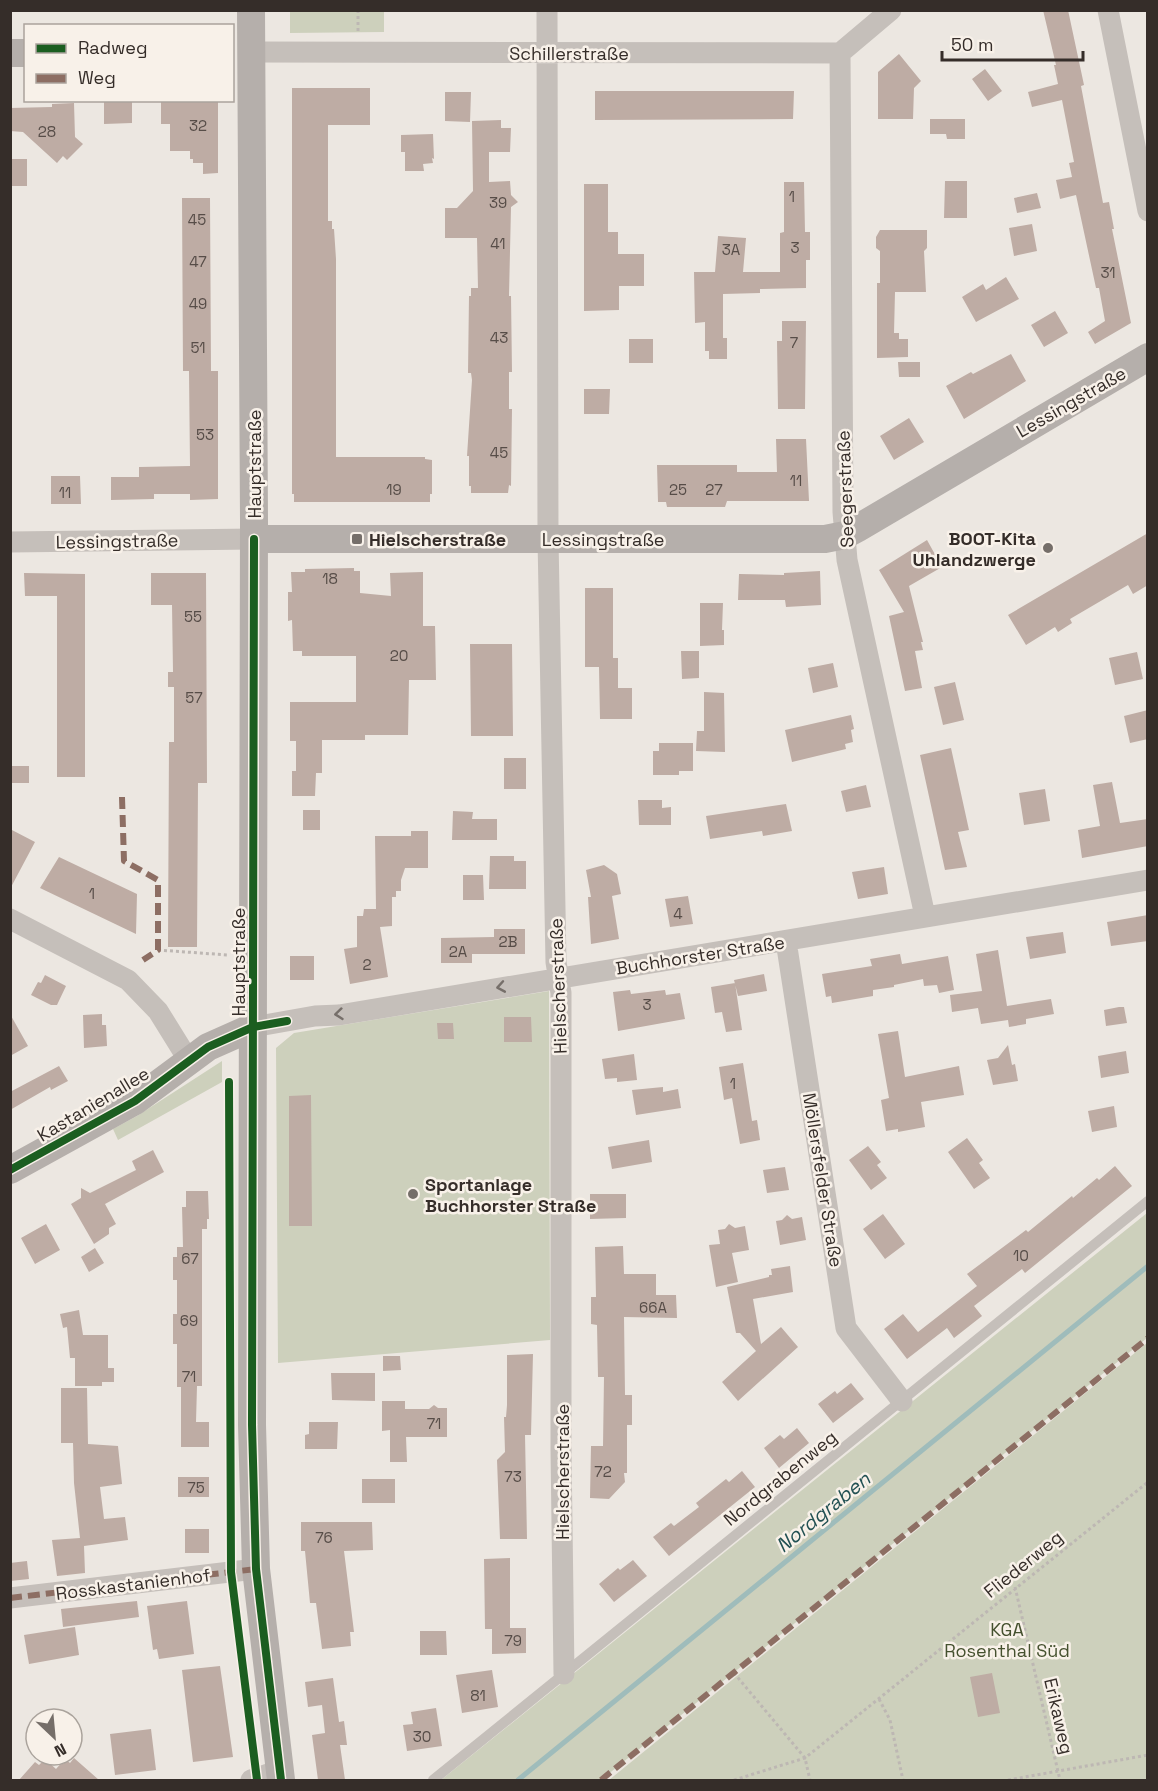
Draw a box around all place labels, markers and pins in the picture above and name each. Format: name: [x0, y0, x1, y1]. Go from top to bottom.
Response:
place label: BOOT-Kita Uhlandzwerge: [913, 527, 1037, 571]
place label: Hielscherstraße: [369, 528, 506, 551]
marker: Hielscherstraße: [350, 532, 364, 546]
marker: BOOT-Kita Uhlandzwerge: [1041, 541, 1055, 555]
place label: Sportanlage Buchhorster Straße: [425, 1173, 596, 1217]
marker: Sportanlage Buchhorster Straße: [406, 1187, 420, 1201]

